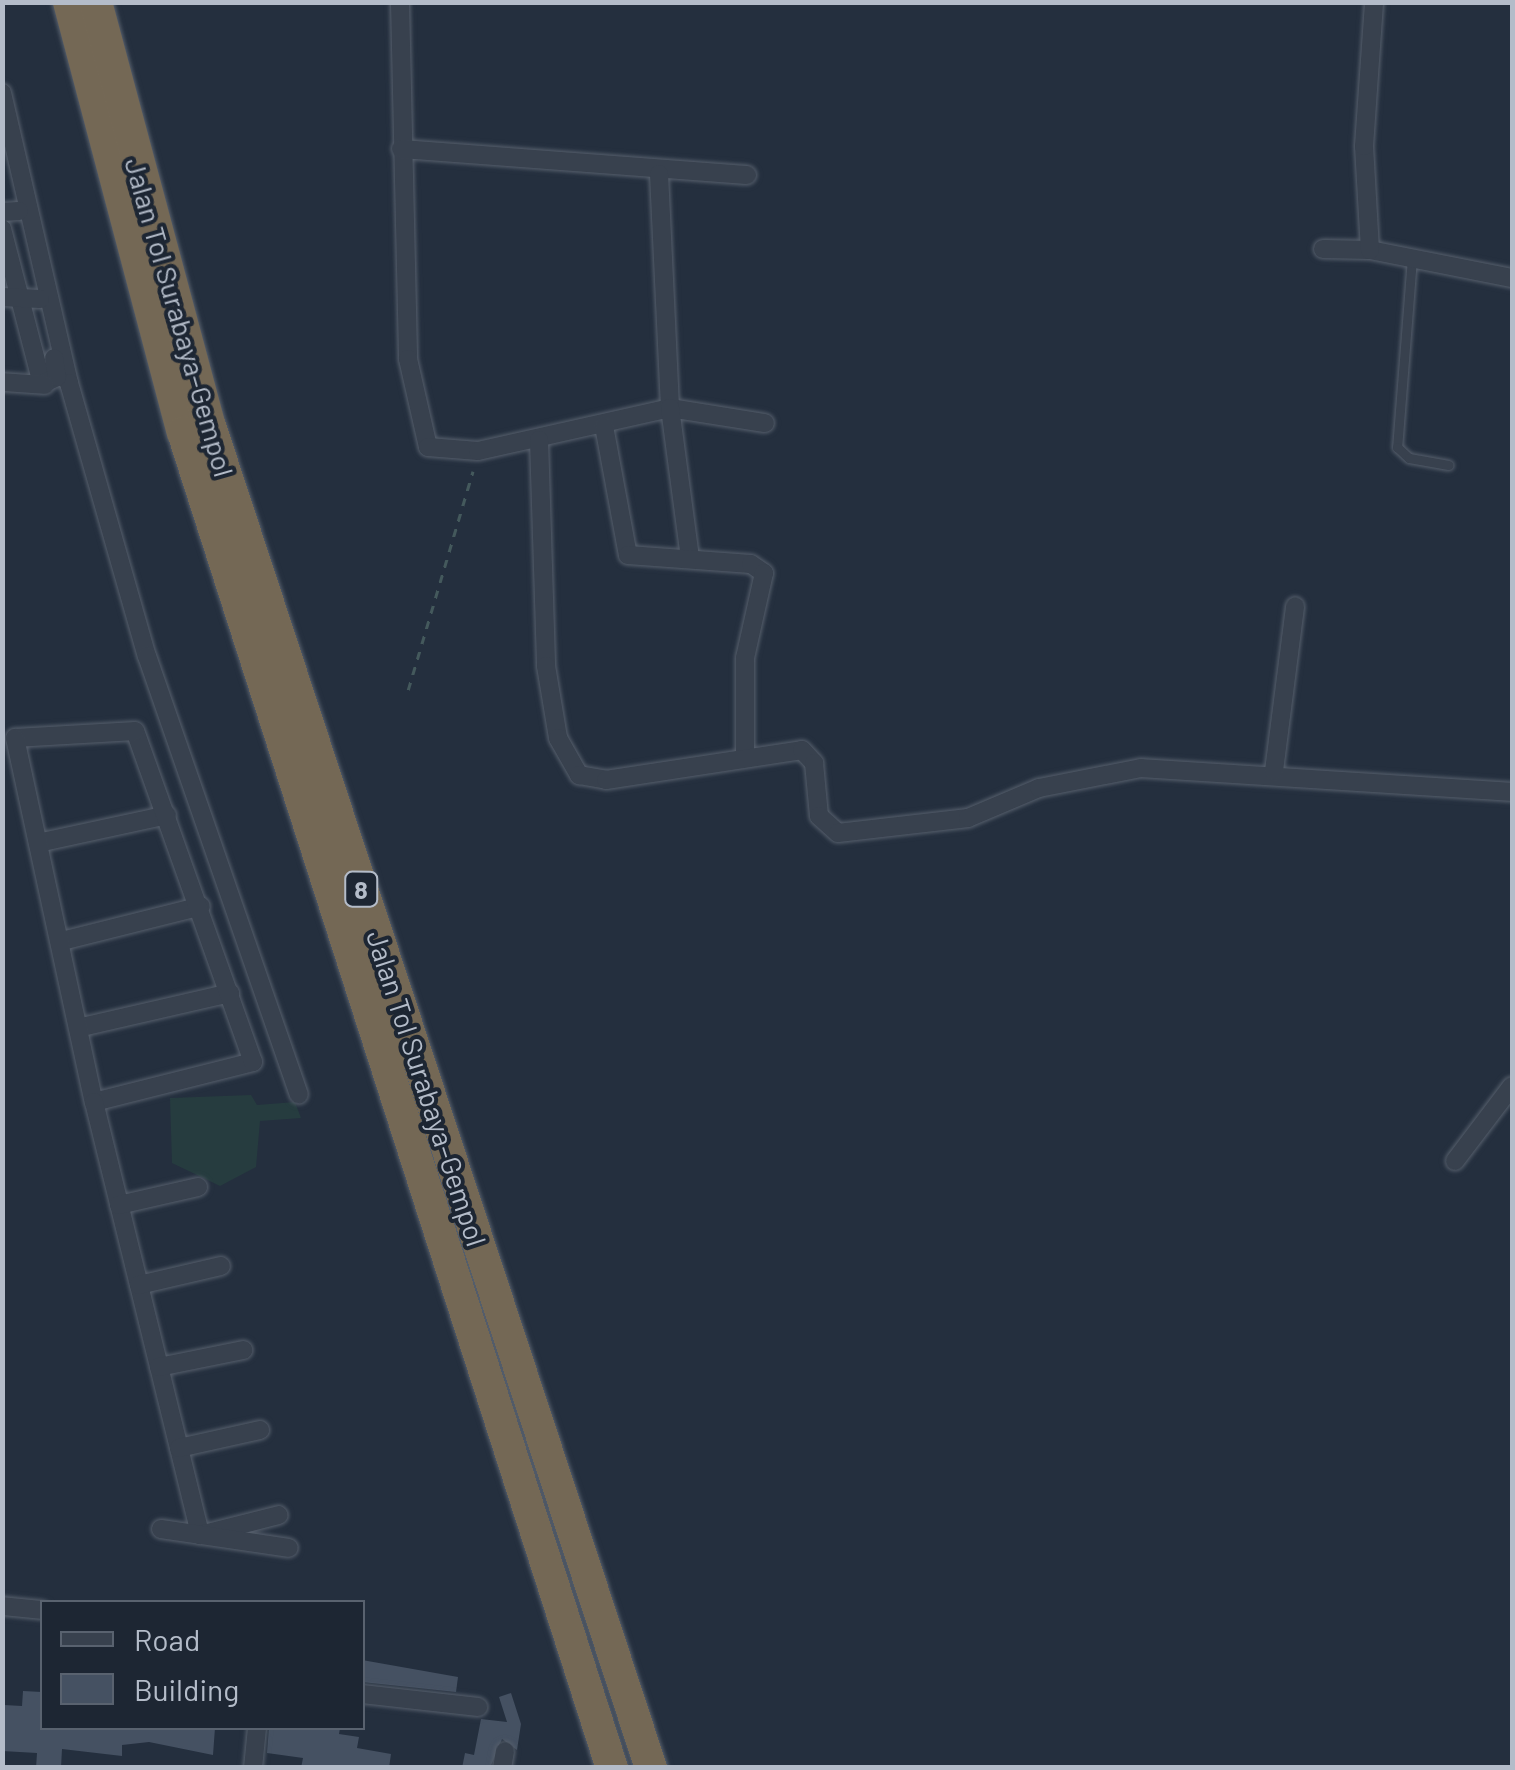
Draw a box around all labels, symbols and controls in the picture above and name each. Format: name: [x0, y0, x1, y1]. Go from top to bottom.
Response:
street label: Jalan Tol Surabaya–Gempol: [118, 154, 242, 480]
road number: 8: [344, 869, 378, 909]
street label: Jalan Tol Surabaya–Gempol: [360, 926, 494, 1250]
legend: [40, 1600, 365, 1730]
text: Road: [134, 1621, 200, 1657]
text: Building: [134, 1671, 239, 1707]

